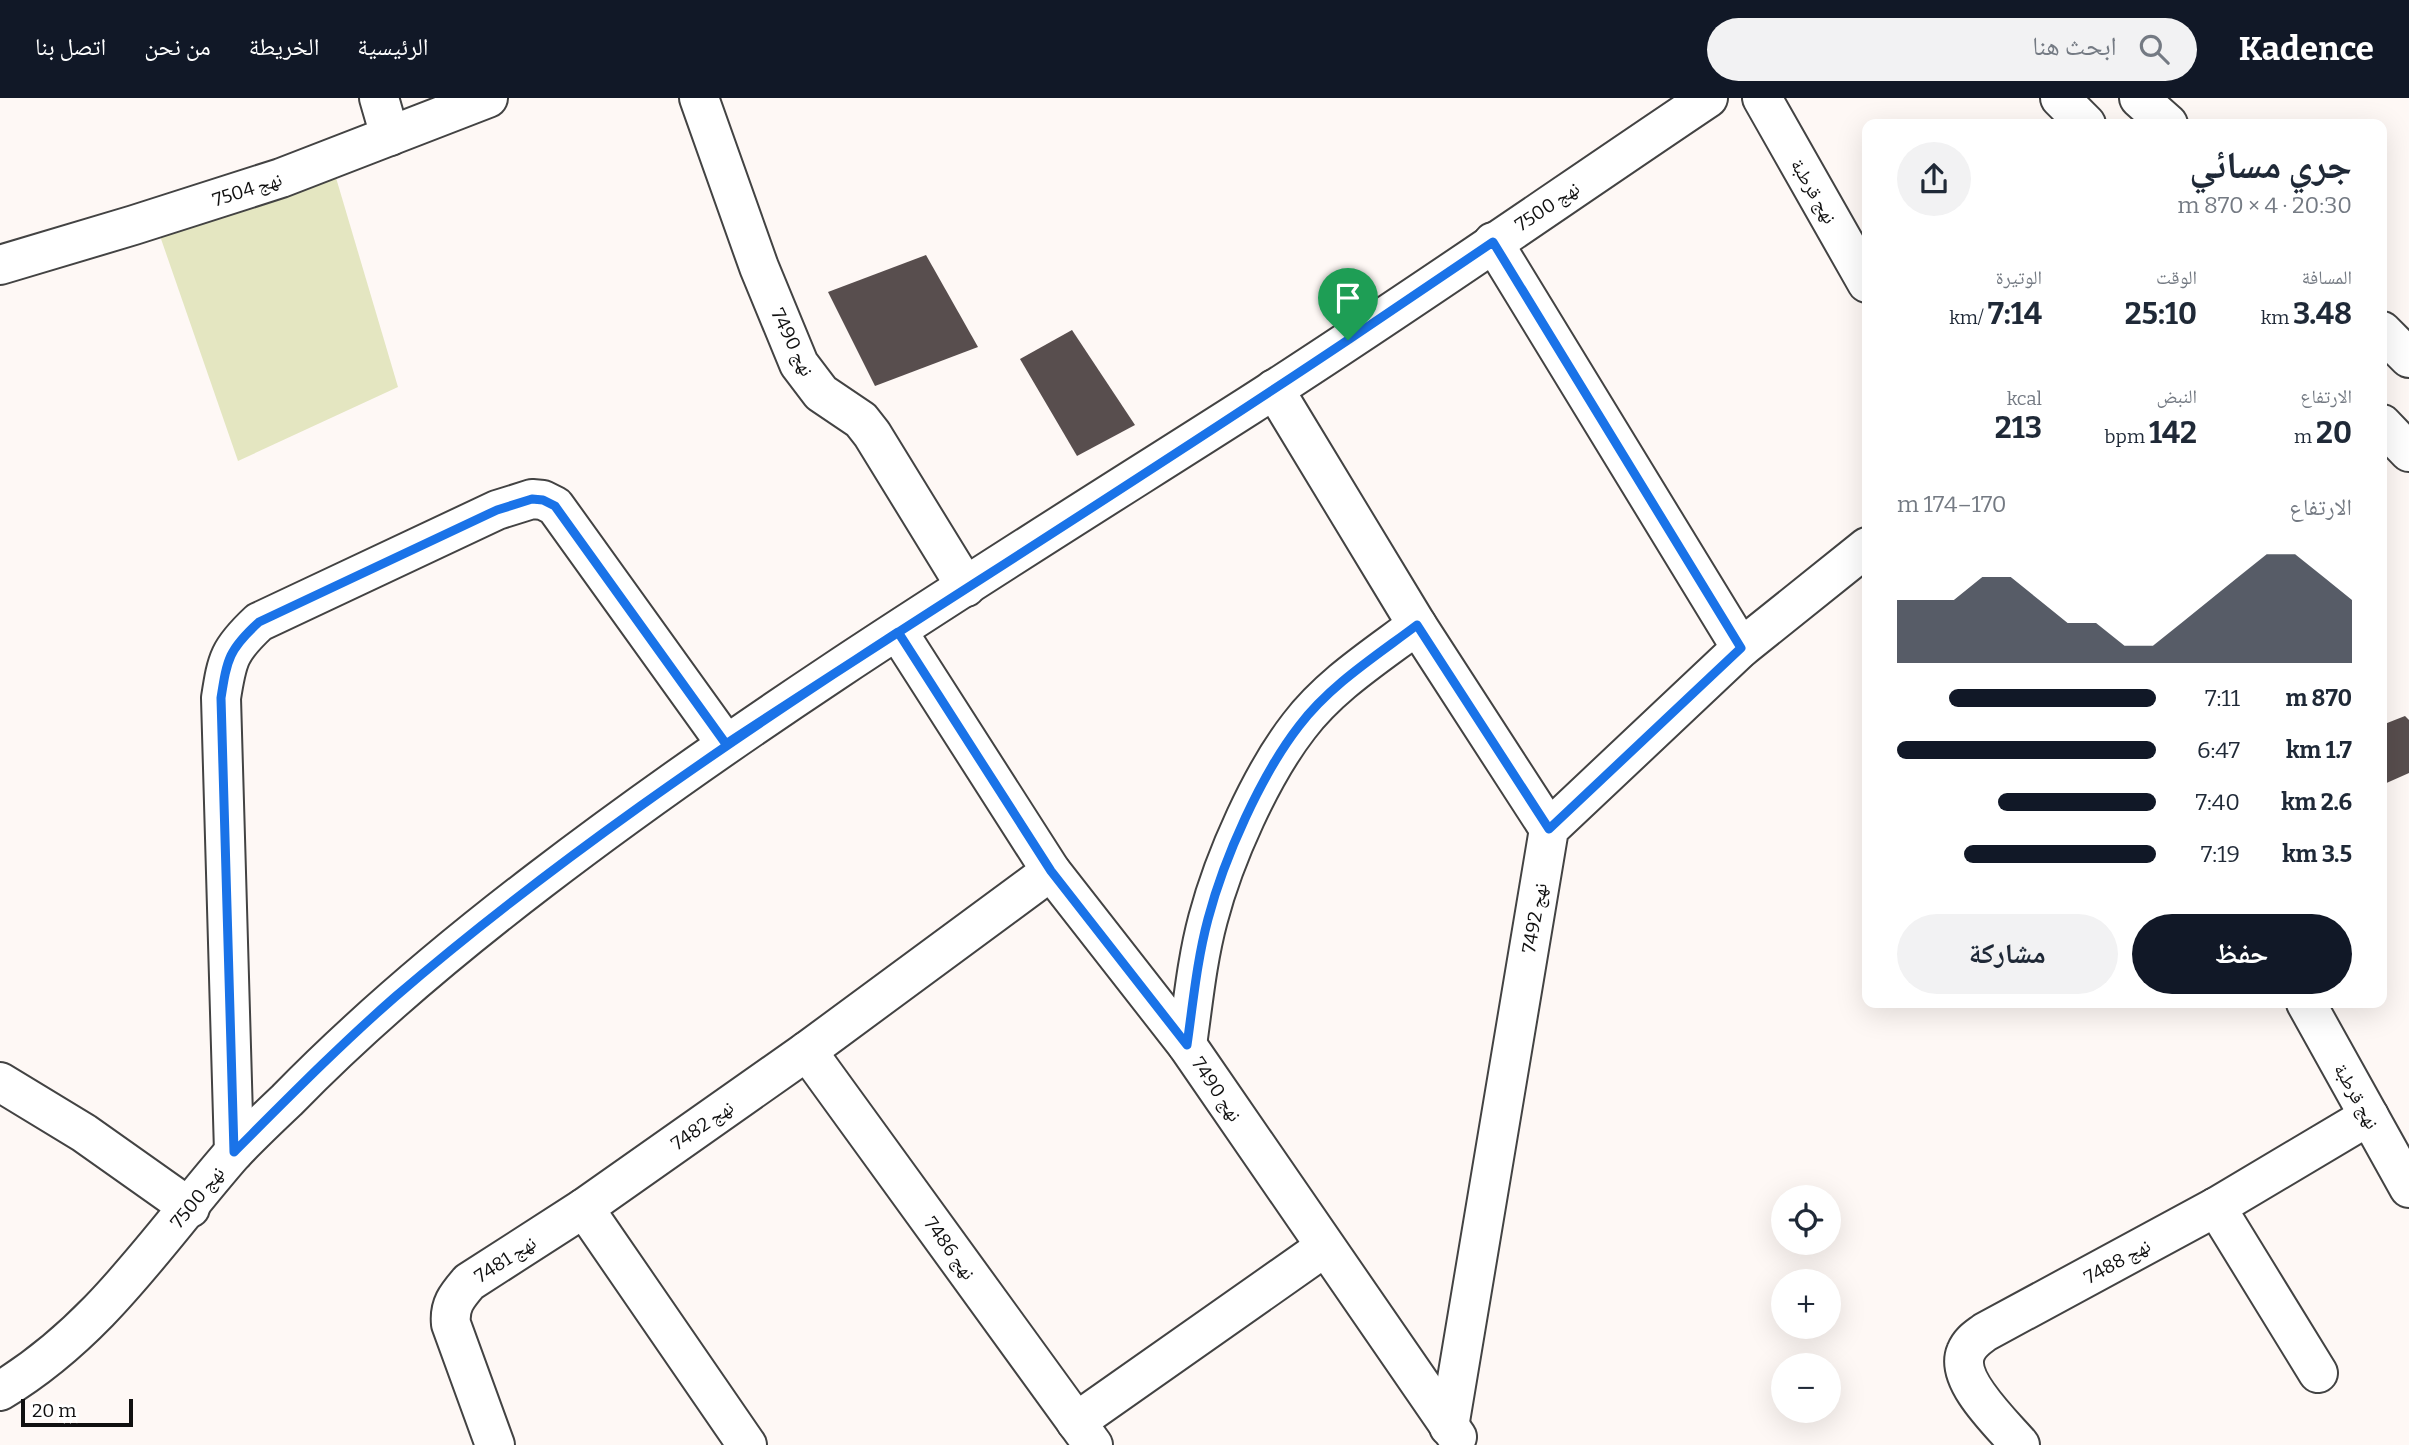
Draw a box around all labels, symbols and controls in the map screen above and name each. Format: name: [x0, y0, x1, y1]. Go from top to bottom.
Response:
search box: [1707, 18, 2197, 81]
text: Kadence: [2239, 29, 2374, 69]
icon: search: [2135, 30, 2173, 68]
text: ابحث هنا: [2032, 31, 2117, 62]
text: اتصل بنا: [35, 33, 106, 61]
text: من نحن: [144, 33, 211, 61]
text: الخريطة: [249, 33, 319, 61]
text: الرئيسية: [357, 33, 429, 61]
button: share: [1897, 142, 1971, 216]
text: جري مسائي: [2189, 142, 2352, 188]
street label: نهج قرطبة: [1785, 155, 1841, 228]
street label: نهج 7504: [210, 167, 285, 212]
street label: نهج 7500: [1511, 177, 1584, 237]
text: 20:30 · 4 × 870 m: [2177, 191, 2352, 219]
text: الوتيرة: [1996, 266, 2042, 289]
text: الوقت: [2156, 266, 2197, 289]
text: المسافة: [2302, 266, 2352, 289]
pin: [1318, 268, 1378, 340]
icon: arrive: [1329, 279, 1367, 317]
text: 7:14: [1988, 296, 2042, 332]
text: 25:10: [2125, 296, 2197, 332]
text: 3.48: [2293, 296, 2352, 332]
street label: نهج 7490: [765, 305, 819, 380]
text: /km: [1949, 306, 1988, 329]
text: km: [2261, 306, 2293, 329]
text: النبض: [2156, 385, 2197, 408]
text: الارتفاع: [2300, 385, 2352, 408]
text: kcal: [2007, 387, 2042, 410]
text: 213: [1995, 410, 2042, 446]
text: 142: [2149, 415, 2197, 451]
text: 20: [2316, 415, 2352, 451]
text: bpm: [2105, 425, 2149, 448]
text: m: [2294, 425, 2316, 448]
text: 170–174 m: [1897, 490, 2007, 518]
text: الارتفاع: [2289, 493, 2352, 521]
text: 7:11: [2205, 684, 2240, 712]
text: 870 m: [2285, 684, 2352, 712]
text: 6:47: [2197, 736, 2240, 764]
text: 1.7 km: [2286, 736, 2352, 764]
text: 7:40: [2195, 788, 2240, 816]
text: 2.6 km: [2281, 788, 2352, 816]
text: 7:19: [2201, 840, 2240, 868]
text: 3.5 km: [2282, 840, 2352, 868]
street label: نهج 7492: [1517, 881, 1553, 955]
button: مشاركة: [1897, 914, 2118, 994]
button: حفظ: [2132, 914, 2352, 994]
street label: نهج 7490: [1186, 1053, 1246, 1126]
street label: نهج قرطبة: [2328, 1060, 2384, 1133]
street label: نهج 7482: [667, 1096, 739, 1156]
street label: نهج 7500: [166, 1162, 230, 1233]
map controls: [1771, 1185, 1841, 1423]
button: locate: [1771, 1185, 1841, 1255]
street label: نهج 7486: [918, 1212, 980, 1285]
street label: نهج 7481: [470, 1231, 541, 1289]
street label: نهج 7488: [2080, 1234, 2155, 1290]
button: +: [1771, 1269, 1841, 1339]
button: −: [1771, 1353, 1841, 1423]
scale bar: [21, 1396, 133, 1428]
text: 20 m: [32, 1399, 76, 1422]

